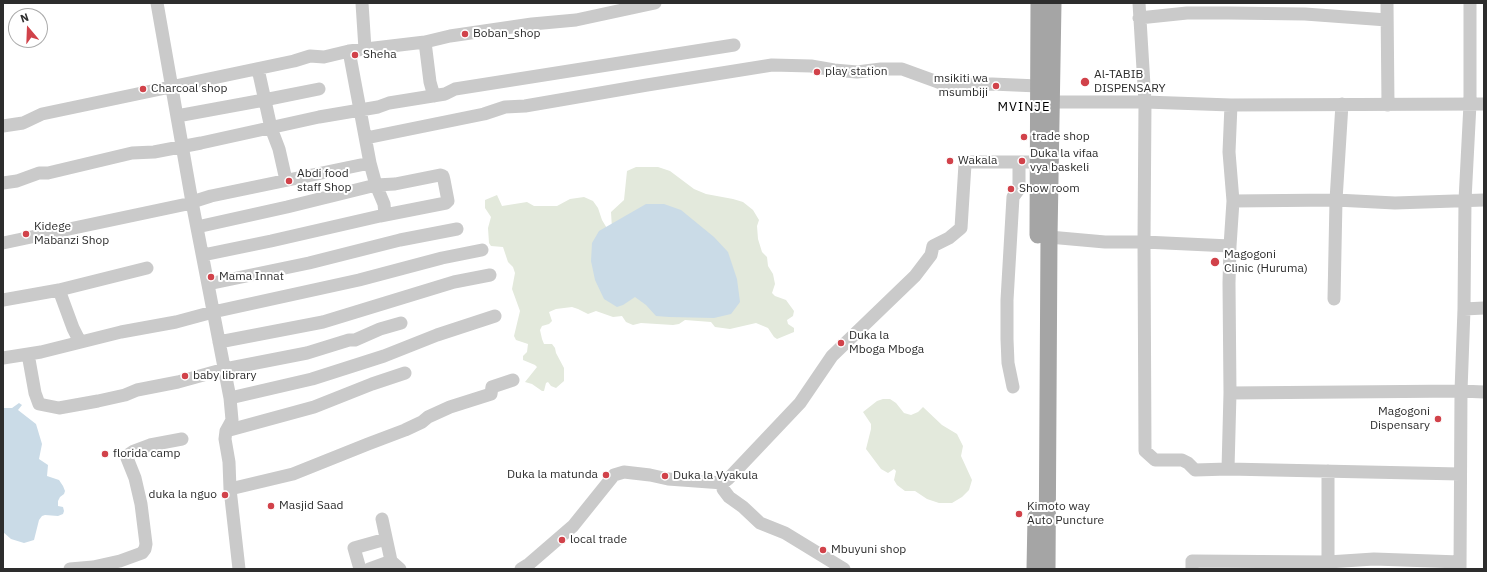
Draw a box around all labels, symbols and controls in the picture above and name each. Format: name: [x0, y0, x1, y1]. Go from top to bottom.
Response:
north arrow: [8, 8, 48, 48]
text: N: [18, 10, 30, 26]
place label: Boban_shop: [473, 27, 540, 41]
marker: Boban_shop: [460, 29, 470, 39]
place label: Sheha: [363, 48, 397, 62]
marker: Sheha: [350, 50, 360, 60]
place label: play station: [825, 65, 888, 79]
marker: play station: [812, 67, 822, 77]
place label: Al-TABIB DISPENSARY: [1094, 68, 1166, 96]
place label: msikiti wa msumbiji: [934, 72, 988, 100]
marker: Al-TABIB DISPENSARY: [1079, 76, 1091, 88]
marker: msikiti wa msumbiji: [991, 81, 1001, 91]
place label: Charcoal shop: [151, 82, 228, 96]
marker: Charcoal shop: [138, 84, 148, 94]
district label: MVINJE: [997, 99, 1051, 115]
place label: trade shop: [1032, 130, 1090, 144]
marker: trade shop: [1019, 132, 1029, 142]
place label: Duka la vifaa vya baskeli: [1030, 147, 1098, 175]
place label: Wakala: [958, 154, 997, 168]
marker: Wakala: [945, 156, 955, 166]
marker: Duka la vifaa vya baskeli: [1017, 156, 1027, 166]
place label: Abdi food staff Shop: [297, 167, 351, 195]
marker: Abdi food staff Shop: [284, 176, 294, 186]
place label: Show room: [1019, 182, 1080, 196]
marker: Show room: [1006, 184, 1016, 194]
place label: Kidege Mabanzi Shop: [34, 220, 109, 248]
marker: Kidege Mabanzi Shop: [21, 229, 31, 239]
place label: Magogoni Clinic (Huruma): [1224, 248, 1308, 276]
marker: Magogoni Clinic (Huruma): [1209, 256, 1221, 268]
place label: Mama Innat: [219, 270, 284, 284]
marker: Mama Innat: [206, 272, 216, 282]
place label: Duka la Mboga Mboga: [849, 329, 924, 357]
marker: Duka la Mboga Mboga: [836, 338, 846, 348]
place label: baby library: [193, 369, 257, 383]
marker: baby library: [180, 371, 190, 381]
place label: Magogoni Dispensary: [1370, 405, 1430, 433]
marker: Magogoni Dispensary: [1433, 414, 1443, 424]
place label: florida camp: [113, 447, 180, 461]
marker: florida camp: [100, 449, 110, 459]
place label: Duka la matunda: [507, 468, 598, 482]
place label: Duka la Vyakula: [673, 469, 758, 483]
marker: Duka la matunda: [601, 470, 611, 480]
marker: Duka la Vyakula: [660, 471, 670, 481]
place label: duka la nguo: [149, 488, 217, 502]
marker: duka la nguo: [220, 490, 230, 500]
place label: Masjid Saad: [279, 499, 344, 513]
place label: Kimoto way Auto Puncture: [1027, 500, 1104, 528]
marker: Masjid Saad: [266, 501, 276, 511]
marker: Kimoto way Auto Puncture: [1014, 509, 1024, 519]
place label: local trade: [570, 533, 627, 547]
marker: local trade: [557, 535, 567, 545]
place label: Mbuyuni shop: [831, 543, 906, 557]
marker: Mbuyuni shop: [818, 545, 828, 555]

